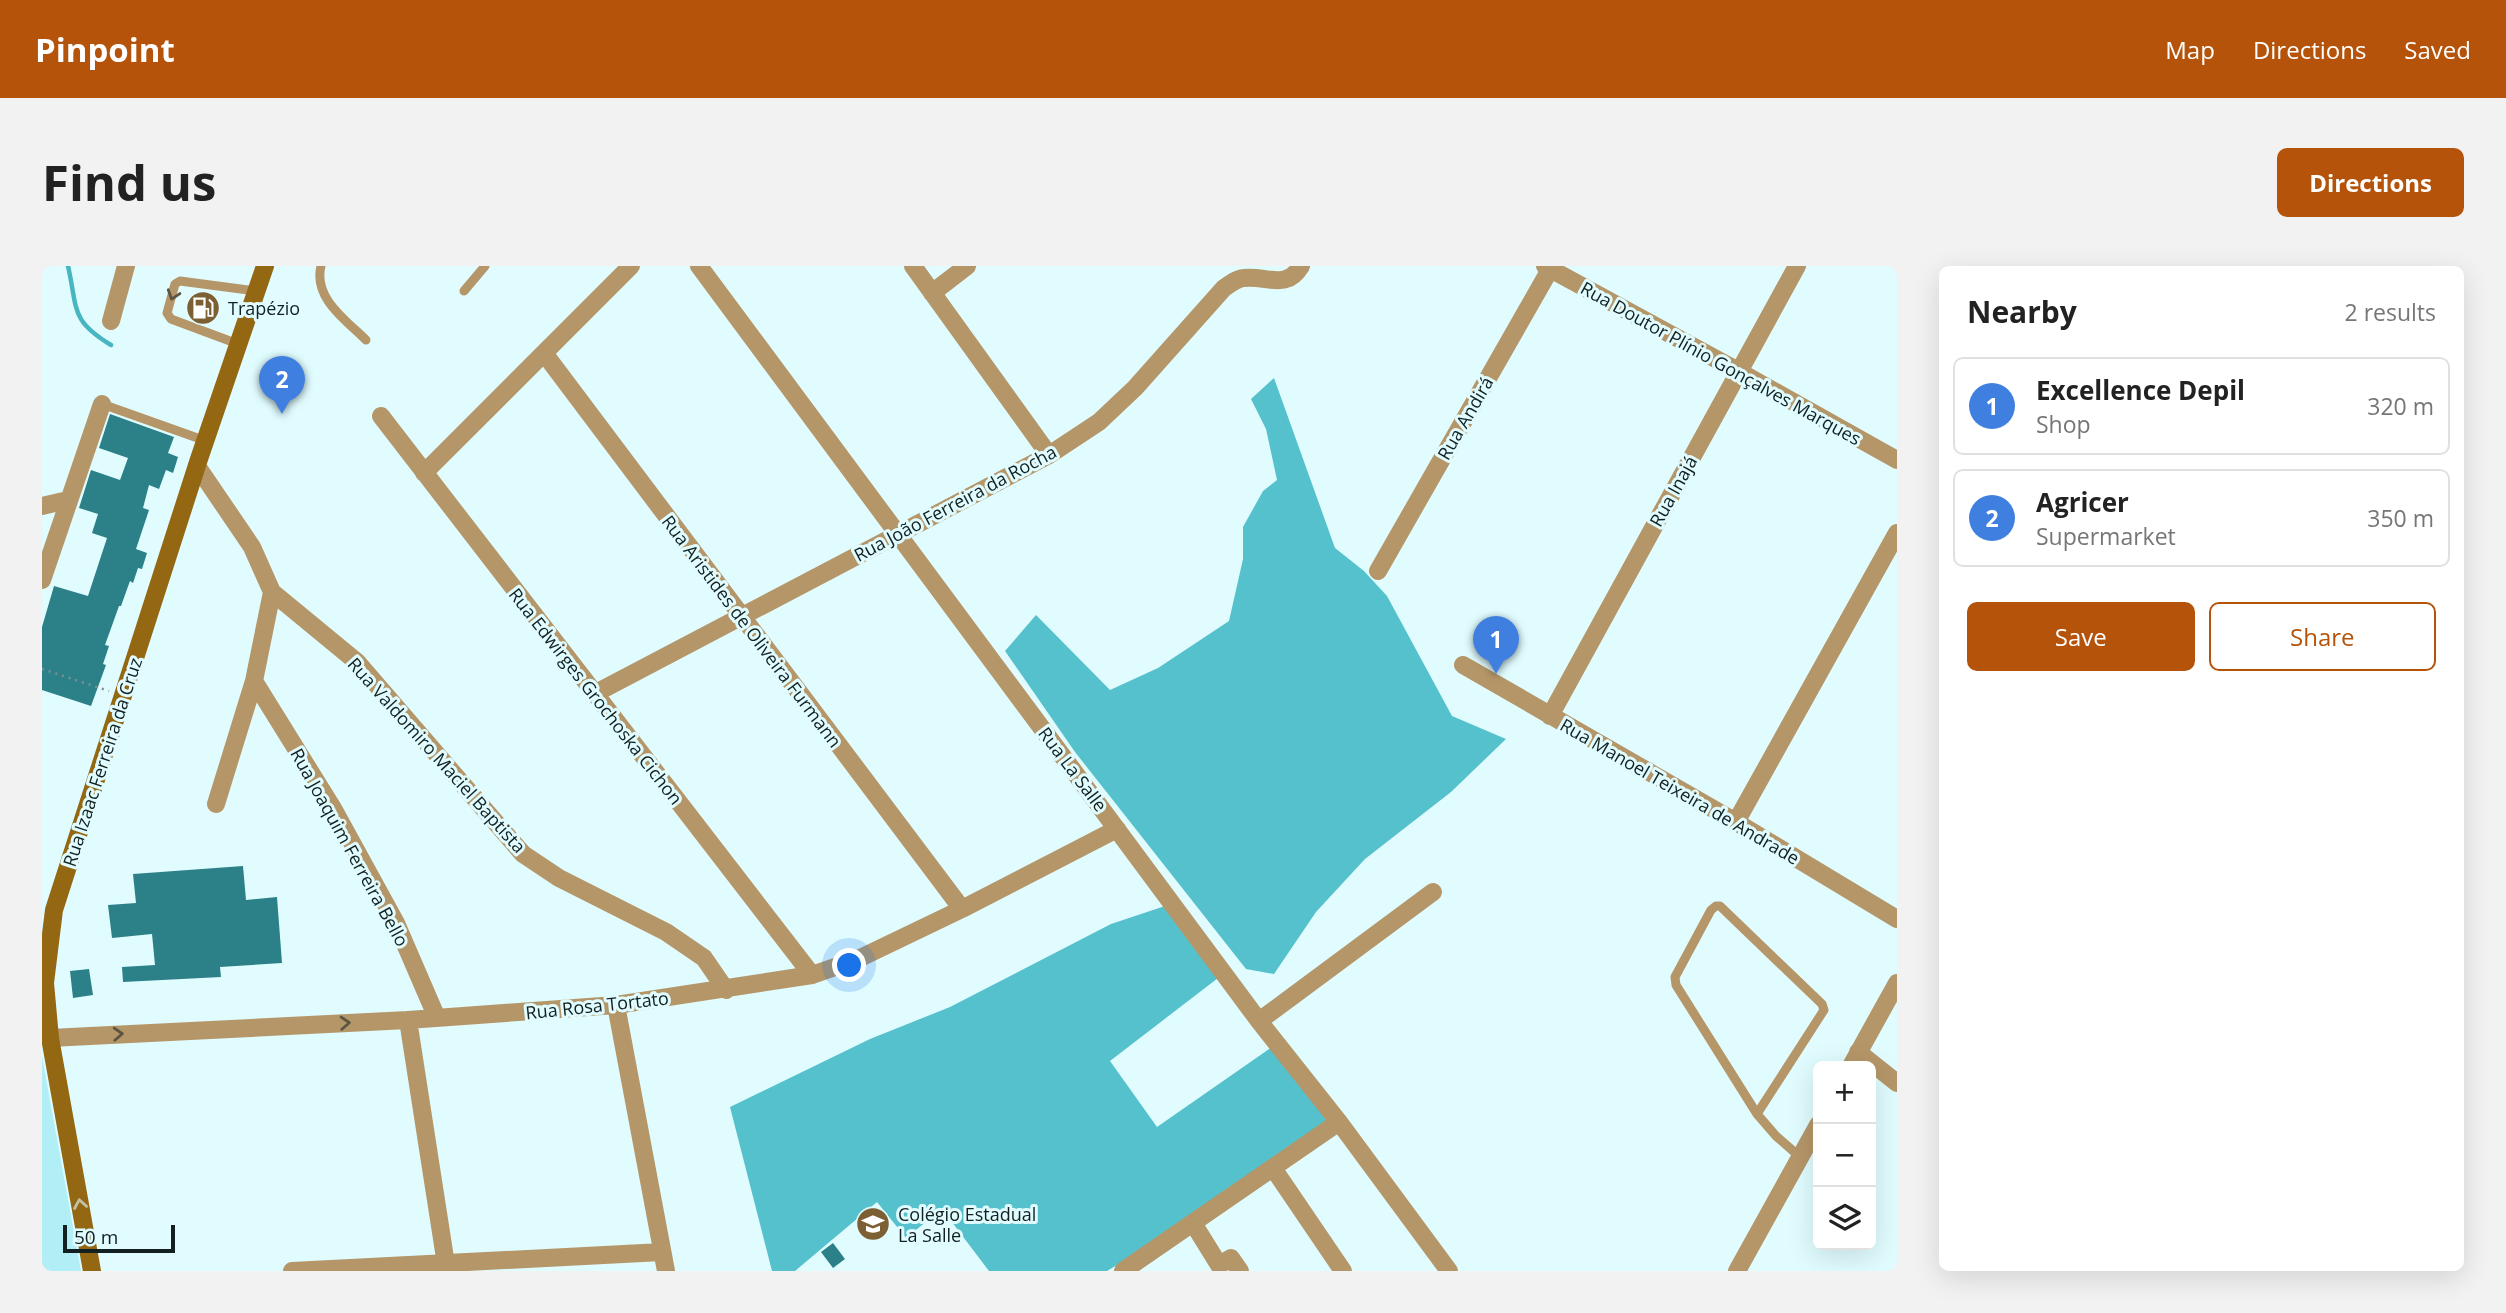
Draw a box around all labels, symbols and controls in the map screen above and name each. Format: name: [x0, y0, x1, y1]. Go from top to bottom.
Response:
text: Pinpoint: [35, 27, 175, 72]
text: Map: [2165, 33, 2215, 66]
text: Directions: [2253, 33, 2366, 66]
text: Saved: [2404, 33, 2471, 66]
button: Directions: [2277, 148, 2464, 217]
text: Find us: [42, 149, 216, 215]
street label: Rua Doutor Plínio Gonçalves Marques: [1577, 276, 1865, 450]
one-way arrow: [167, 288, 181, 300]
fuel station icon: Trapézio: [184, 289, 222, 327]
text: Nearby: [1967, 291, 2077, 332]
place label: Trapézio: [228, 296, 300, 320]
text: 2 results: [2345, 296, 2436, 328]
pin: 2: [259, 356, 305, 414]
street label: Rua Andirá: [1432, 372, 1498, 464]
text: Excellence Depil: [2036, 372, 2245, 408]
text: 1: [1985, 390, 1999, 422]
text: 320 m: [2367, 390, 2434, 422]
text: Shop: [2036, 408, 2091, 440]
street label: Rua João Ferreira da Rocha: [850, 439, 1060, 567]
street label: Rua Inajá: [1644, 451, 1702, 531]
text: Agricer: [2036, 484, 2129, 520]
text: 2: [1985, 502, 1999, 534]
text: 350 m: [2367, 502, 2434, 534]
street label: Rua Aristides de Oliveira Furmann: [657, 510, 847, 752]
text: Supermarket: [2036, 520, 2176, 552]
street label: Rua Edwirges Grochoska Cichon: [504, 583, 688, 809]
button: Save: [1967, 602, 2195, 671]
button: Share: [2209, 602, 2436, 671]
pin: 1: [1473, 616, 1519, 674]
street label: Rua Valdomiro Maciel Baptista: [343, 652, 531, 858]
street label: Rua Izaac Ferreira da Cruz: [57, 655, 147, 869]
street label: Rua Manoel Teixeira de Andrade: [1556, 712, 1804, 870]
street label: Rua La Salle: [1033, 722, 1113, 816]
street label: Rua Joaquim Ferreira Bello: [285, 744, 415, 950]
your location: [832, 948, 866, 982]
street label: Rua Rosa Tortato: [524, 986, 670, 1024]
one-way arrow: [340, 1016, 351, 1031]
one-way arrow: [113, 1027, 124, 1042]
map controls: [1813, 1061, 1876, 1250]
button: +: [1813, 1061, 1876, 1124]
button: −: [1813, 1124, 1876, 1187]
button: layers: [1813, 1187, 1876, 1250]
one-way arrow: [73, 1198, 88, 1210]
place label: Colégio Estadual La Salle: [898, 1202, 1036, 1247]
school or university icon: Colégio Estadual La Salle: [854, 1205, 892, 1243]
scale bar: [63, 1222, 175, 1254]
text: 50 m: [74, 1224, 118, 1250]

